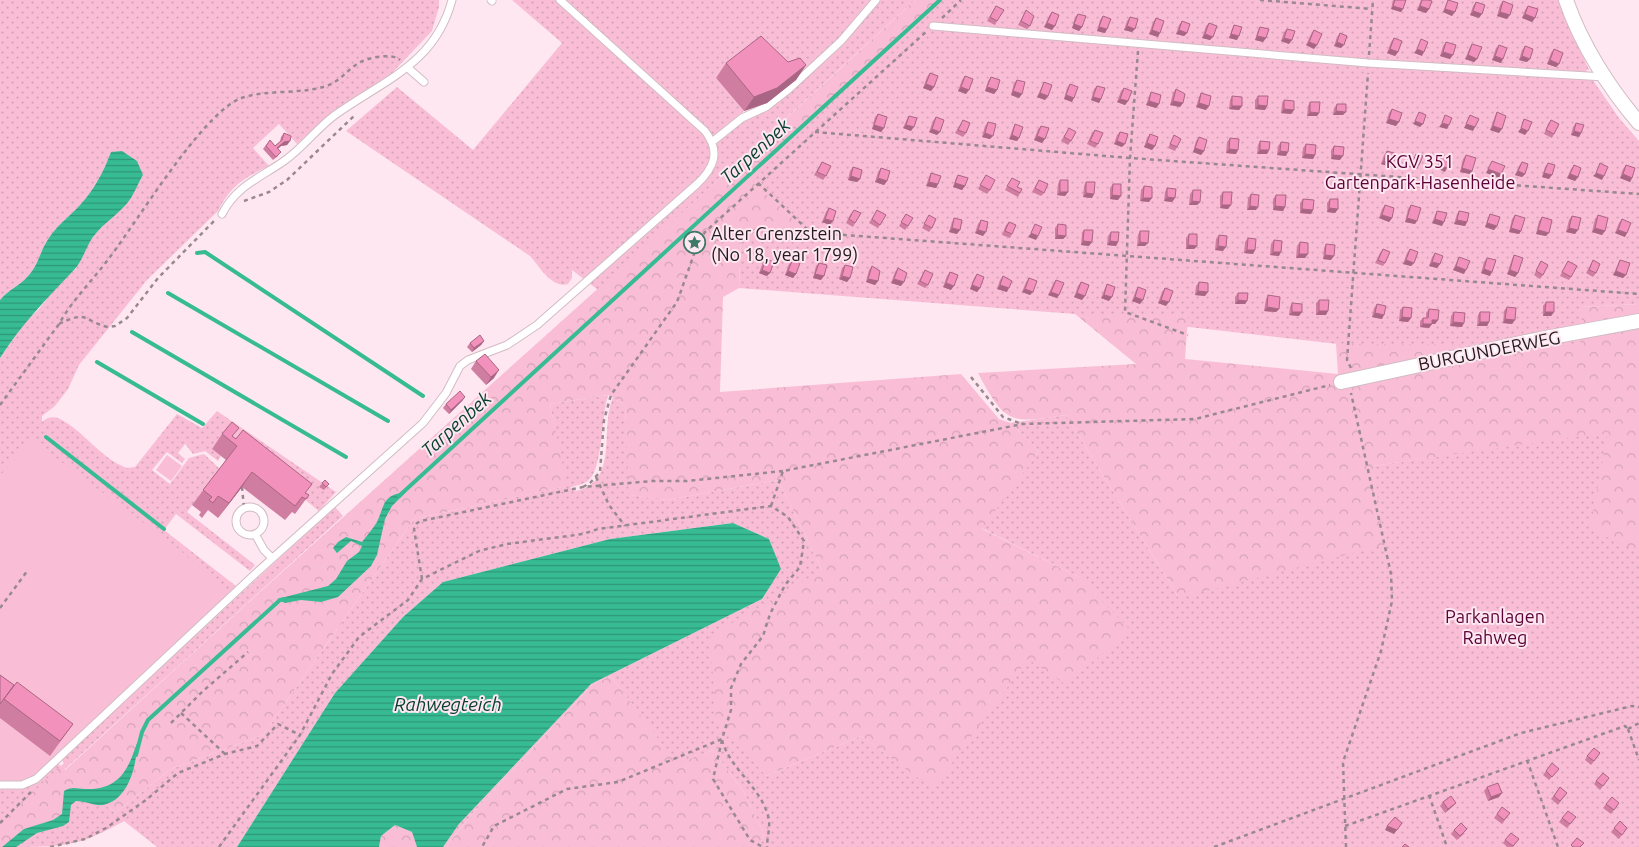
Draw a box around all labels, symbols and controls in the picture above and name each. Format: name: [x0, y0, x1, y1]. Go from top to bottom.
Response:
water label: Tarpenbek: [715, 114, 795, 188]
park label: KGV 351 Gartenpark-Hasenheide: [1325, 151, 1515, 192]
place label: Alter Grenzstein (No 18, year 1799): [711, 223, 858, 265]
place icon: Alter Grenzstein (No 18, year 1799): [683, 231, 707, 255]
street label: BURGUNDERWEG: [1416, 326, 1562, 374]
water label: Tarpenbek: [416, 387, 496, 461]
park label: Parkanlagen Rahweg: [1445, 606, 1545, 647]
water label: Rahwegteich: [394, 693, 502, 715]

